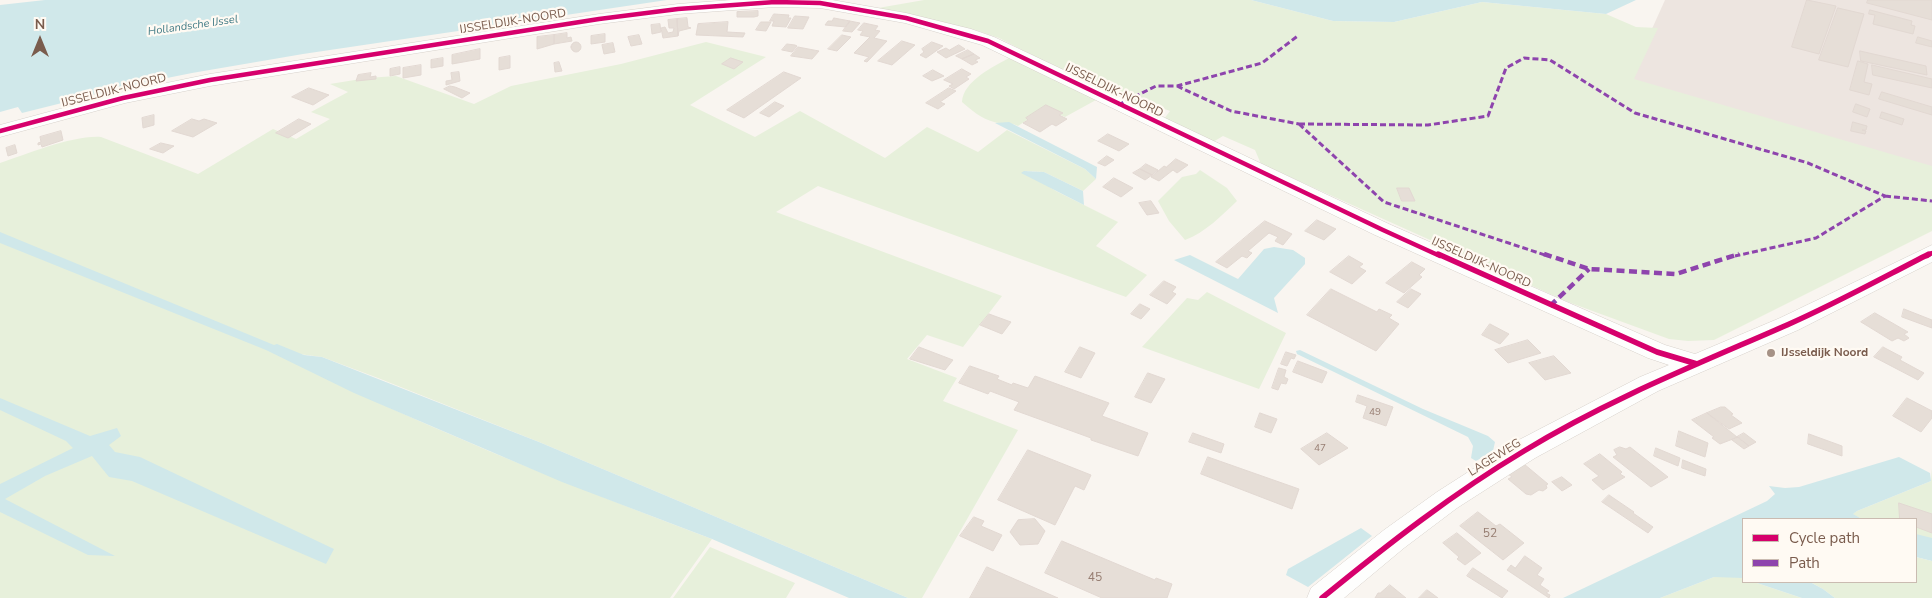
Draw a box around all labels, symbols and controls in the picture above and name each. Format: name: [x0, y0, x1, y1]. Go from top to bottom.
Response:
street label: IJSSELDIJK-NOORD: [459, 6, 567, 38]
water label: Hollandsche IJssel: [147, 13, 239, 39]
north arrow: [15, 15, 65, 65]
text: N: [35, 15, 45, 34]
street label: IJSSELDIJK-NOORD: [1063, 61, 1165, 121]
street label: IJSSELDIJK-NOORD: [60, 71, 168, 111]
street label: IJSSELDIJK-NOORD: [1429, 235, 1533, 291]
place label: IJsseldijk Noord: [1781, 346, 1868, 360]
marker: IJsseldijk Noord: [1765, 347, 1777, 359]
house number: 49: [1369, 407, 1381, 419]
street label: LAGEWEG: [1466, 436, 1524, 480]
house number: 47: [1314, 443, 1326, 455]
legend: [1742, 518, 1917, 583]
house number: 52: [1483, 527, 1497, 541]
text: Cycle path: [1789, 528, 1860, 548]
text: Path: [1789, 553, 1820, 573]
house number: 45: [1088, 571, 1102, 585]

